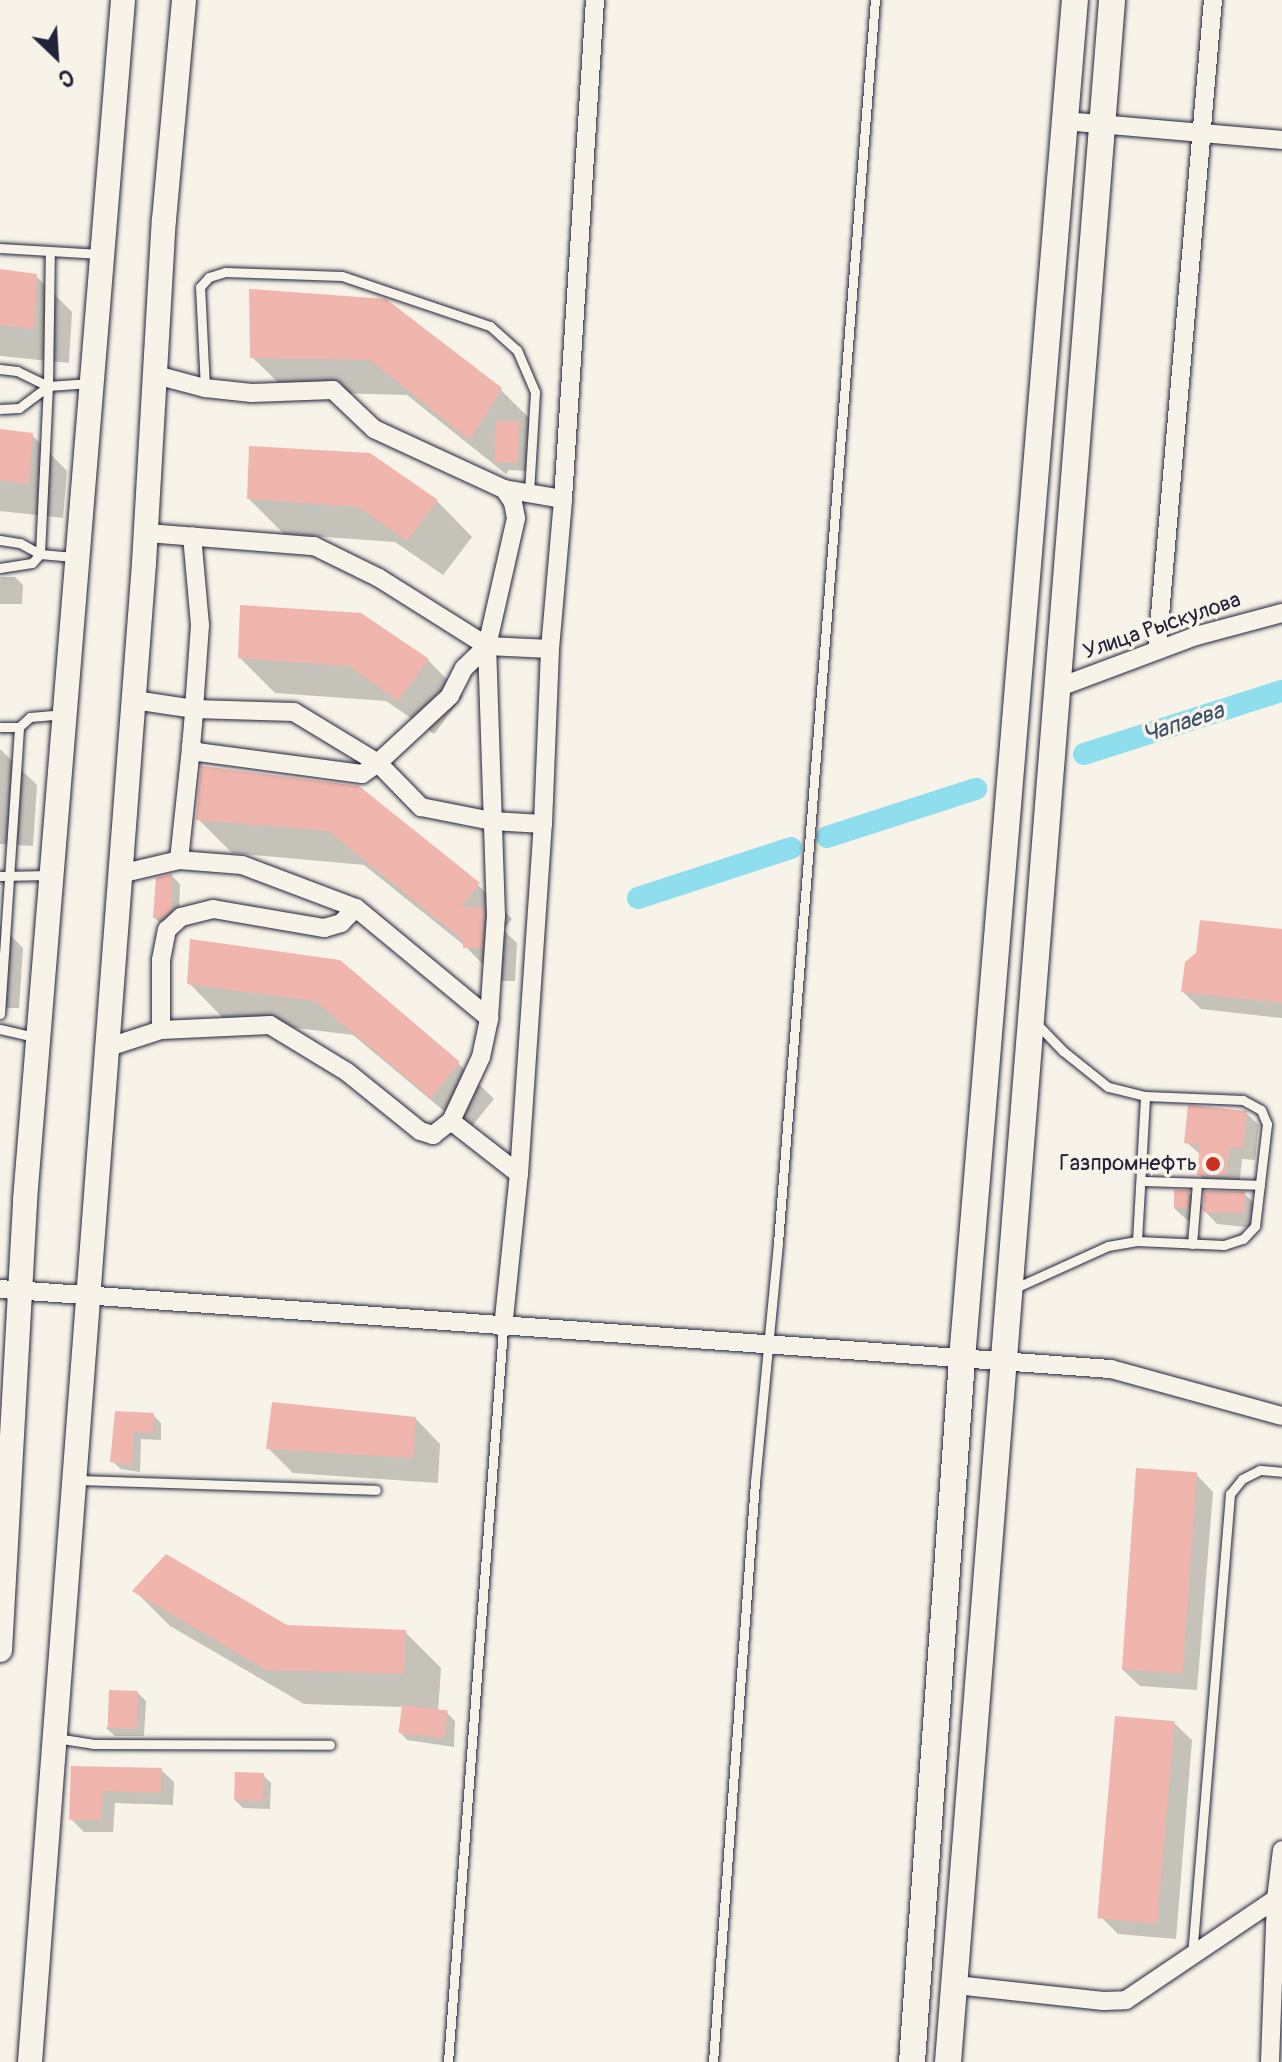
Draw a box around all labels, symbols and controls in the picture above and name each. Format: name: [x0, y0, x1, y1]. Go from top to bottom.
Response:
north arrow: [16, 16, 96, 96]
text: С: [54, 62, 78, 93]
street label: Улица Рыскулова: [1080, 587, 1244, 665]
water label: Чапаева: [1139, 696, 1227, 750]
place label: Газпромнефть: [1059, 1151, 1197, 1177]
marker: Газпромнефть: [1204, 1155, 1222, 1173]

